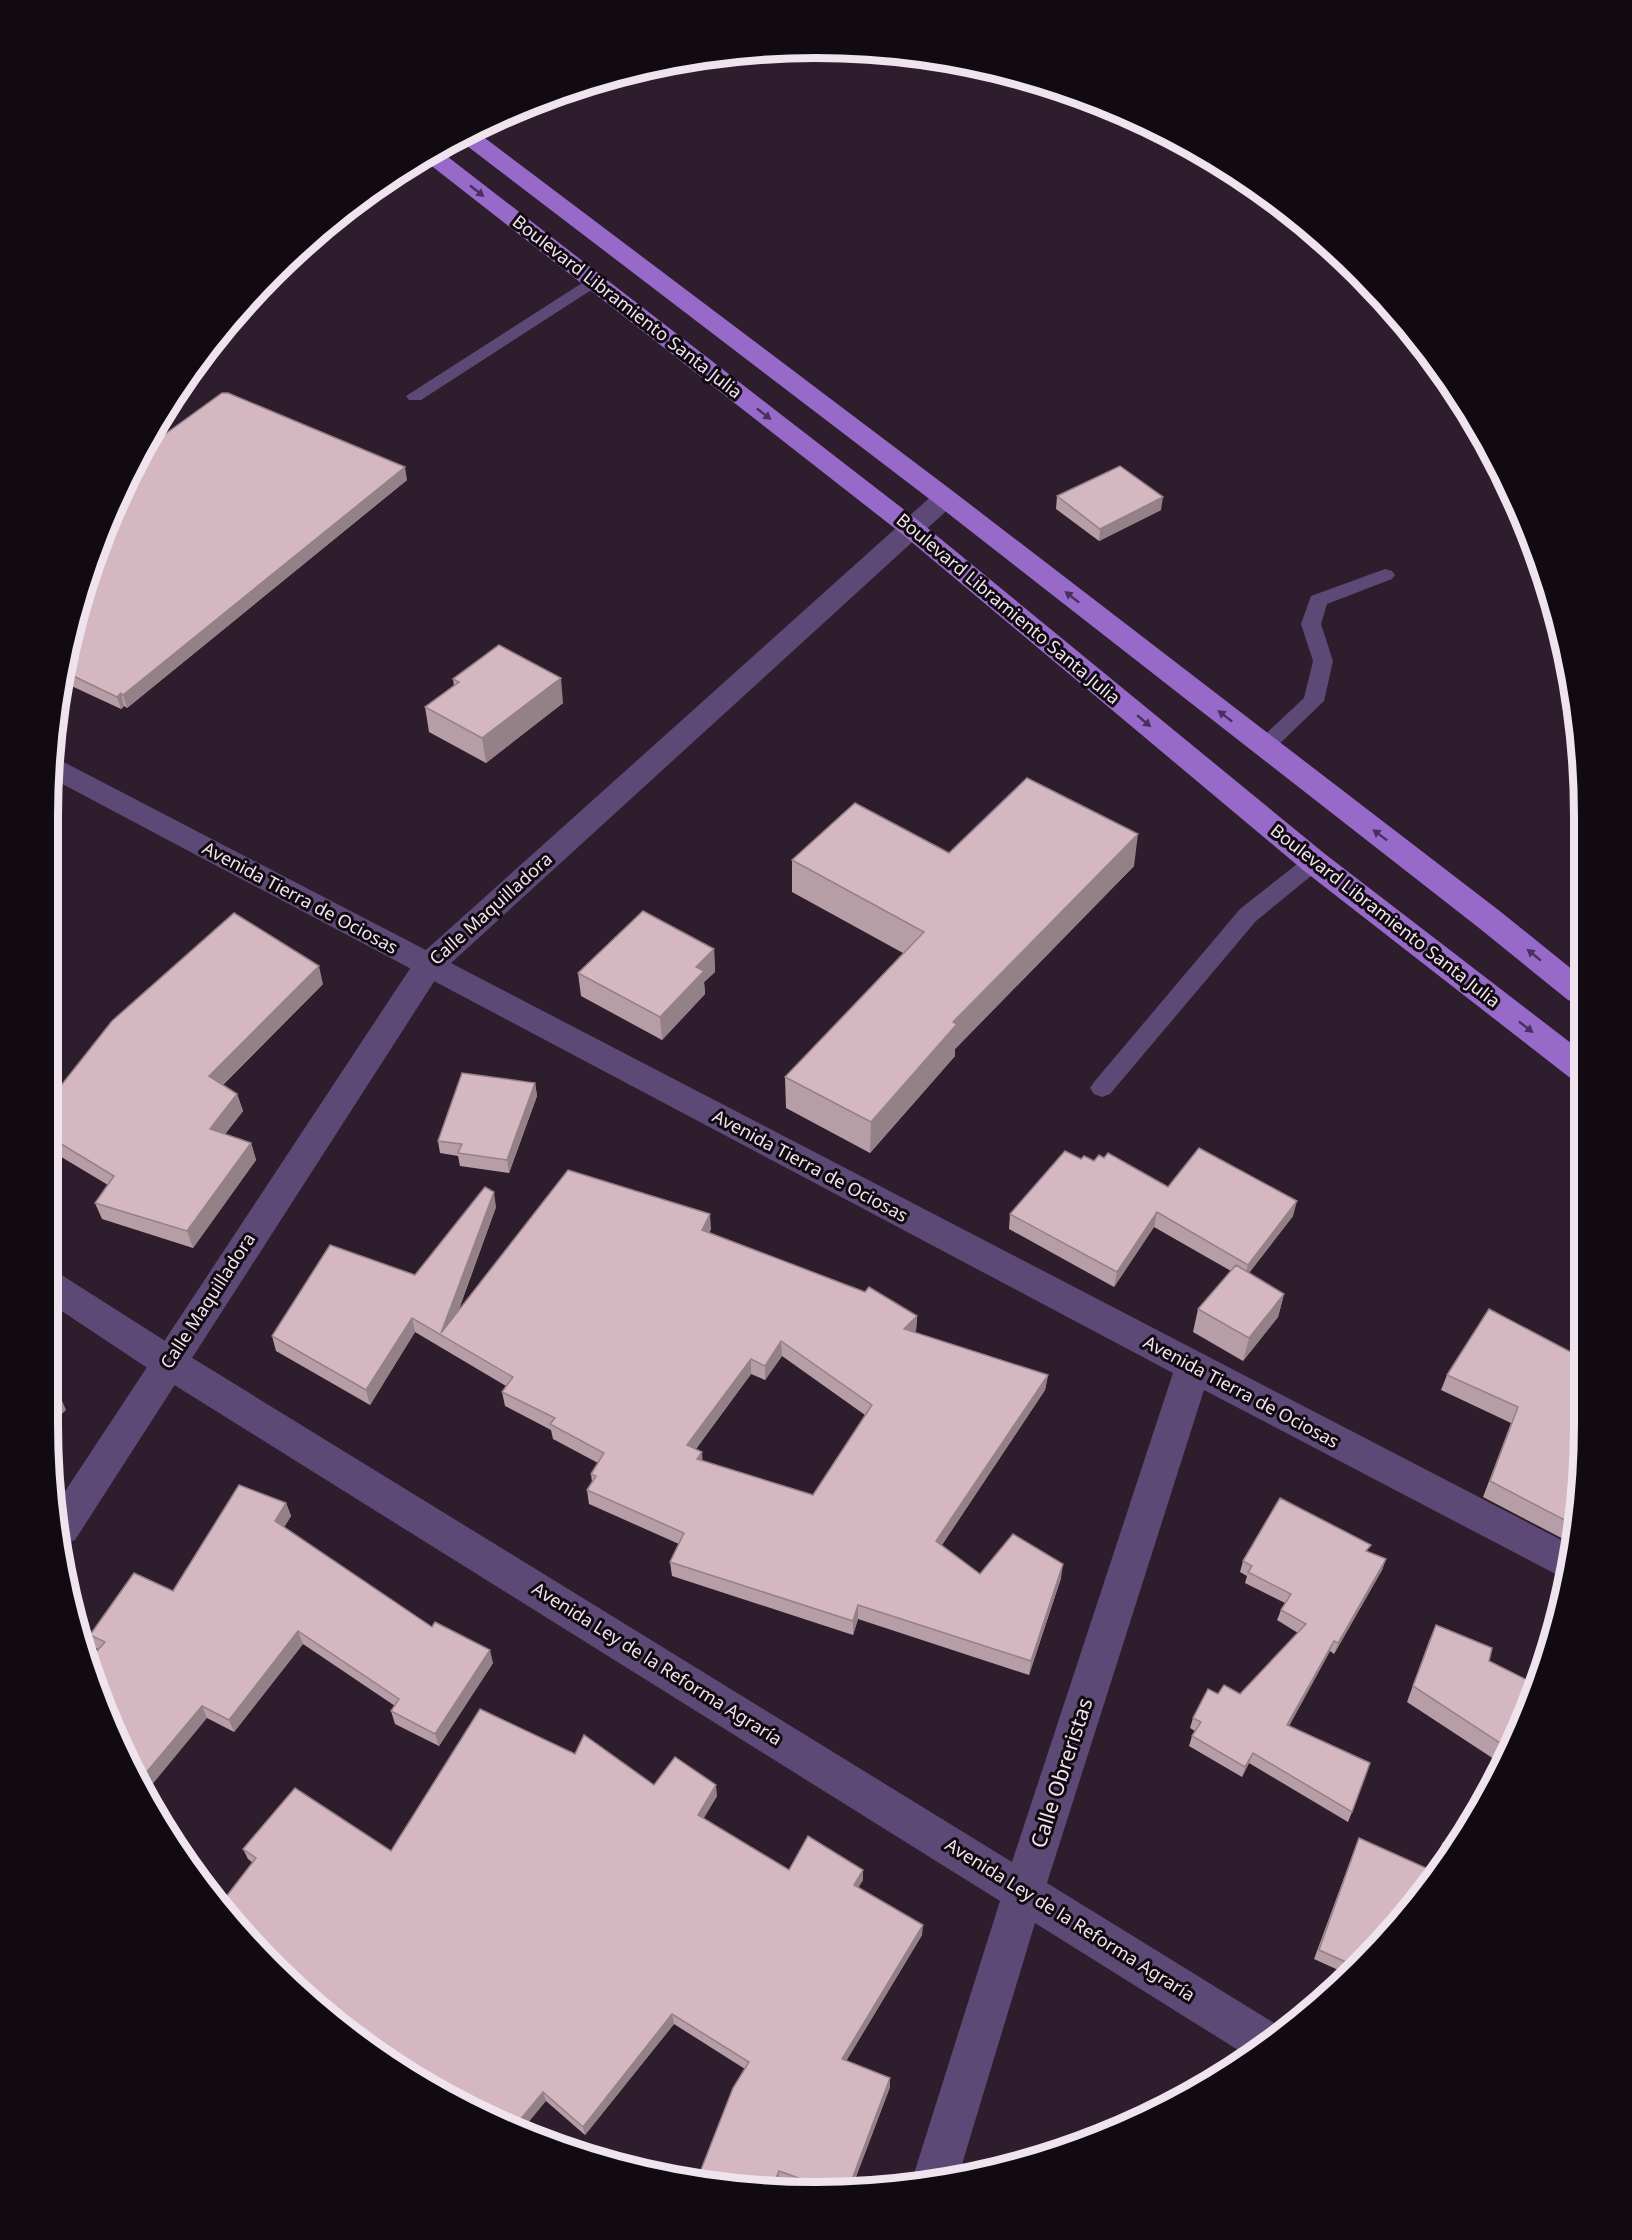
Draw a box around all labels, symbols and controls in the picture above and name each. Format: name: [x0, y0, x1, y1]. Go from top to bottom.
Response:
one-way arrow: [470, 185, 485, 197]
street label: Boulevard Libramiento Santa Julia: [508, 209, 747, 403]
one-way arrow: [757, 407, 772, 419]
street label: Boulevard Libramiento Santa Julia: [892, 507, 1126, 709]
one-way arrow: [1064, 591, 1079, 603]
one-way arrow: [1218, 711, 1233, 723]
one-way arrow: [1136, 714, 1151, 727]
street label: Boulevard Libramiento Santa Julia: [1266, 818, 1505, 1012]
one-way arrow: [1372, 829, 1388, 842]
street label: Avenida Tierra de Ociosas: [199, 835, 402, 959]
street label: Calle Maquilladora: [424, 847, 557, 970]
one-way arrow: [1526, 949, 1542, 962]
one-way arrow: [1518, 1020, 1534, 1033]
street label: Avenida Tierra de Ociosas: [709, 1103, 912, 1227]
street label: Calle Maquilladora: [154, 1228, 260, 1373]
street label: Avenida Tierra de Ociosas: [1140, 1329, 1343, 1453]
street label: Avenida Ley de la Reforma Agraría: [528, 1576, 787, 1750]
street label: Calle Obreristas: [1024, 1694, 1098, 1851]
street label: Avenida Ley de la Reforma Agraría: [941, 1832, 1200, 2006]

